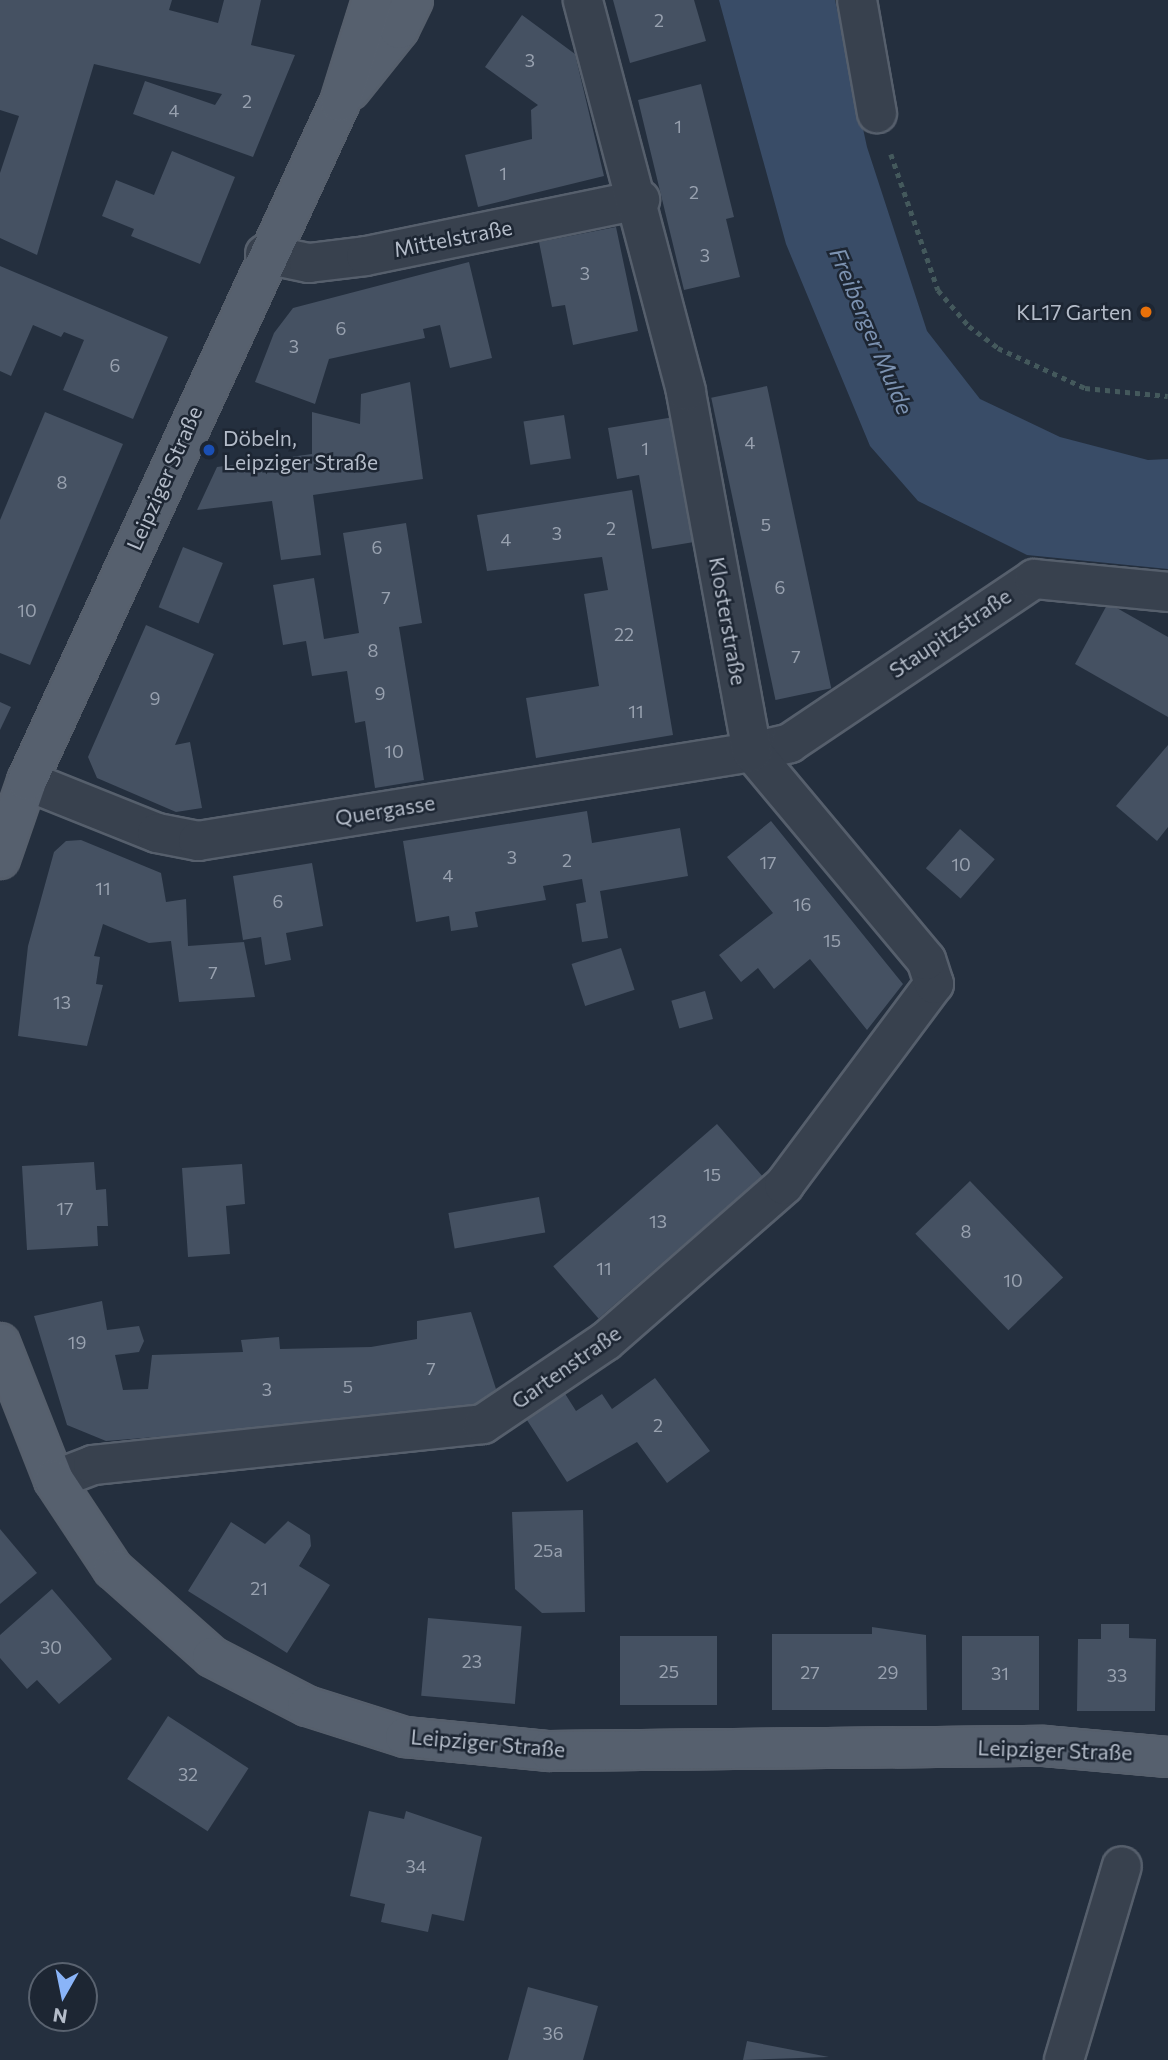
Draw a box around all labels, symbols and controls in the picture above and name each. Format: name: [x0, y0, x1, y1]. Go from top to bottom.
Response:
house number: 2: [654, 9, 664, 31]
house number: 3: [525, 49, 535, 71]
house number: 2: [242, 90, 252, 112]
house number: 4: [169, 99, 179, 121]
house number: 1: [674, 115, 682, 137]
house number: 1: [499, 162, 507, 184]
house number: 2: [689, 181, 699, 203]
street label: Mittelstraße: [392, 214, 514, 262]
water label: Freiberger Mulde: [824, 243, 920, 419]
house number: 3: [700, 244, 710, 266]
house number: 3: [580, 262, 590, 284]
place label: KL17 Garten: [1016, 299, 1132, 325]
marker: KL17 Garten: [1138, 304, 1154, 320]
house number: 6: [336, 317, 346, 339]
house number: 3: [289, 335, 299, 357]
house number: 6: [110, 354, 120, 376]
street label: Leipziger Straße: [121, 402, 207, 554]
place label: Döbeln, Leipziger Straße: [223, 425, 378, 475]
house number: 4: [745, 431, 755, 453]
house number: 1: [641, 437, 649, 459]
marker: Döbeln, Leipziger Straße: [201, 442, 217, 458]
house number: 8: [57, 471, 67, 493]
house number: 5: [761, 513, 771, 535]
house number: 2: [606, 517, 616, 539]
house number: 3: [552, 522, 562, 544]
house number: 4: [501, 528, 511, 550]
house number: 6: [372, 536, 382, 558]
street label: Klosterstraße: [704, 555, 752, 687]
house number: 6: [775, 576, 785, 598]
street label: Staupitzstraße: [884, 583, 1016, 683]
house number: 7: [381, 586, 391, 608]
house number: 10: [17, 599, 37, 621]
house number: 22: [614, 623, 634, 645]
house number: 8: [368, 639, 378, 661]
house number: 7: [791, 645, 801, 667]
house number: 9: [375, 682, 385, 704]
house number: 9: [150, 687, 160, 709]
house number: 11: [628, 700, 644, 722]
house number: 10: [384, 740, 404, 762]
street label: Quergasse: [333, 790, 437, 830]
house number: 3: [507, 846, 517, 868]
house number: 2: [562, 849, 572, 871]
house number: 17: [759, 851, 777, 873]
house number: 10: [951, 853, 971, 875]
house number: 4: [443, 864, 453, 886]
house number: 11: [95, 877, 111, 899]
house number: 6: [273, 890, 283, 912]
house number: 16: [793, 893, 811, 915]
house number: 15: [823, 929, 841, 951]
house number: 7: [208, 961, 218, 983]
house number: 13: [53, 991, 71, 1013]
house number: 15: [703, 1163, 721, 1185]
house number: 17: [56, 1197, 74, 1219]
house number: 13: [649, 1210, 667, 1232]
house number: 8: [961, 1220, 971, 1242]
house number: 11: [596, 1257, 612, 1279]
house number: 10: [1003, 1269, 1023, 1291]
street label: Gartenstraße: [507, 1320, 625, 1414]
house number: 19: [68, 1331, 86, 1353]
house number: 7: [426, 1357, 436, 1379]
house number: 5: [343, 1375, 353, 1397]
house number: 3: [262, 1378, 272, 1400]
house number: 2: [653, 1414, 663, 1436]
house number: 25a: [533, 1539, 563, 1561]
house number: 21: [250, 1577, 268, 1599]
house number: 30: [40, 1636, 62, 1658]
house number: 23: [462, 1650, 482, 1672]
house number: 25: [659, 1660, 679, 1682]
house number: 27: [800, 1661, 820, 1683]
house number: 29: [878, 1661, 898, 1683]
house number: 31: [991, 1662, 1009, 1684]
house number: 33: [1107, 1664, 1127, 1686]
street label: Leipziger Straße: [410, 1724, 566, 1762]
street label: Leipziger Straße: [977, 1735, 1133, 1765]
house number: 32: [178, 1763, 198, 1785]
house number: 34: [405, 1855, 427, 1877]
north arrow: [28, 1962, 98, 2032]
text: N: [51, 2004, 69, 2029]
house number: 36: [542, 2022, 564, 2044]

